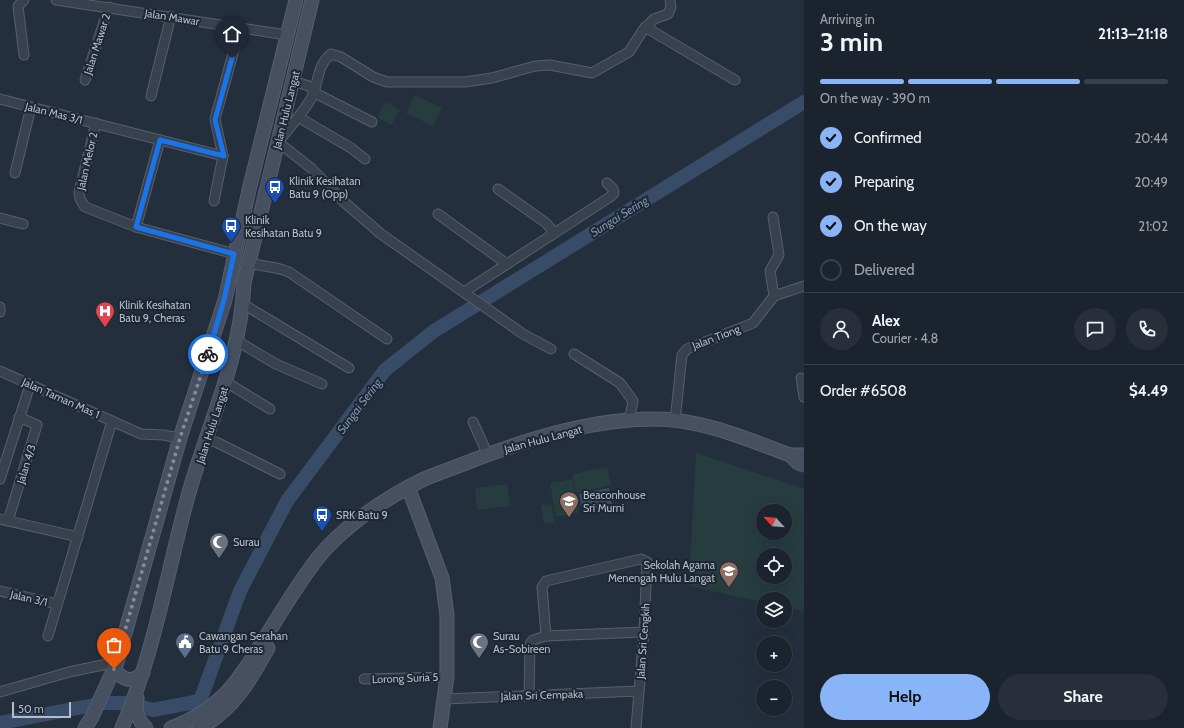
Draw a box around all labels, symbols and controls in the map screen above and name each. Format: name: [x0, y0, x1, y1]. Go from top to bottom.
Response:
street label: Jalan Mawar: [143, 6, 201, 28]
street label: Jalan Mawar 2: [80, 11, 114, 77]
text: Arriving in: [820, 11, 875, 27]
pin: [215, 17, 249, 58]
icon: home: [221, 23, 243, 45]
text: 21:13–21:18: [1098, 25, 1168, 43]
text: 3 min: [820, 26, 883, 58]
street label: Jalan Hulu Langat: [269, 69, 303, 151]
text: On the way · 390 m: [820, 90, 930, 106]
street label: Jalan Mas 3/1: [23, 99, 84, 127]
icon: check: [820, 127, 842, 149]
text: Confirmed: [854, 129, 922, 147]
street label: Jalan Melor 2: [73, 130, 101, 192]
text: 20:44: [1134, 130, 1168, 146]
icon: check: [820, 171, 842, 193]
text: Preparing: [854, 173, 914, 191]
place label: Klinik Kesihatan Batu 9 (Opp): [289, 174, 361, 201]
text: 20:49: [1135, 174, 1168, 190]
bus stop icon: Klinik Kesihatan Batu 9 (Opp): [264, 176, 286, 204]
water label: Sungai Sering: [587, 192, 651, 240]
place label: Klinik Kesihatan Batu 9: [245, 213, 322, 240]
bus stop icon: Klinik Kesihatan Batu 9: [220, 215, 242, 243]
icon: check: [820, 215, 842, 237]
text: On the way: [854, 217, 927, 235]
text: 21:02: [1138, 218, 1168, 234]
text: Delivered: [854, 261, 915, 279]
place label: Klinik Kesihatan Batu 9, Cheras: [119, 298, 191, 325]
hospital icon: Klinik Kesihatan Batu 9, Cheras: [94, 300, 116, 328]
button: person: [820, 308, 862, 350]
button: chat: [1074, 308, 1116, 350]
button: phone: [1126, 308, 1168, 350]
text: Alex: [872, 312, 900, 330]
street label: Jalan Tiong: [689, 321, 742, 353]
text: Courier · 4.8: [872, 330, 938, 346]
courier: [188, 334, 228, 374]
icon: bike: [197, 343, 219, 365]
street label: Jalan Taman Mas 1: [19, 374, 102, 421]
water label: Sungai Sering: [333, 375, 385, 437]
text: Order #6508: [820, 382, 907, 400]
text: $4.49: [1129, 382, 1168, 400]
street label: Jalan Hulu Langat: [193, 385, 231, 466]
street label: Jalan Hulu Langat: [502, 422, 584, 456]
street label: Jalan 4/3: [13, 443, 39, 486]
place label: Beaconhouse Sri Murni: [583, 488, 646, 515]
school or university icon: Beaconhouse Sri Murni: [558, 490, 580, 518]
bus stop icon: SRK Batu 9: [311, 504, 333, 532]
north arrow: [756, 504, 792, 540]
map controls: [756, 504, 792, 716]
place label: SRK Batu 9: [336, 508, 388, 522]
mosque icon: Surau: [208, 531, 230, 559]
place label: Surau: [233, 535, 260, 549]
button: locate: [756, 548, 792, 584]
place label: Sekolah Agama Menengah Hulu Langat: [608, 558, 716, 585]
school or university icon: Sekolah Agama Menengah Hulu Langat: [718, 560, 740, 588]
street label: Jalan 3/1: [8, 587, 49, 609]
button: layers: [756, 592, 792, 628]
street label: Jalan Sri Cengkih: [633, 602, 653, 681]
pin: [97, 628, 131, 669]
place label: Cawangan Serahan Batu 9 Cheras: [199, 629, 288, 656]
place label: Surau As-Sobireen: [493, 629, 551, 656]
public building icon: Cawangan Serahan Batu 9 Cheras: [174, 631, 196, 659]
mosque icon: Surau As-Sobireen: [468, 631, 490, 659]
icon: bag: [103, 634, 125, 656]
button: +: [756, 636, 792, 672]
street label: Lorong Suria 5: [371, 670, 439, 686]
button: Help: [820, 674, 990, 720]
button: Share: [998, 674, 1168, 720]
button: −: [756, 680, 792, 716]
street label: Jalan Sri Cempaka: [499, 687, 584, 703]
scale bar: [12, 700, 71, 719]
text: 50 m: [18, 702, 44, 716]

